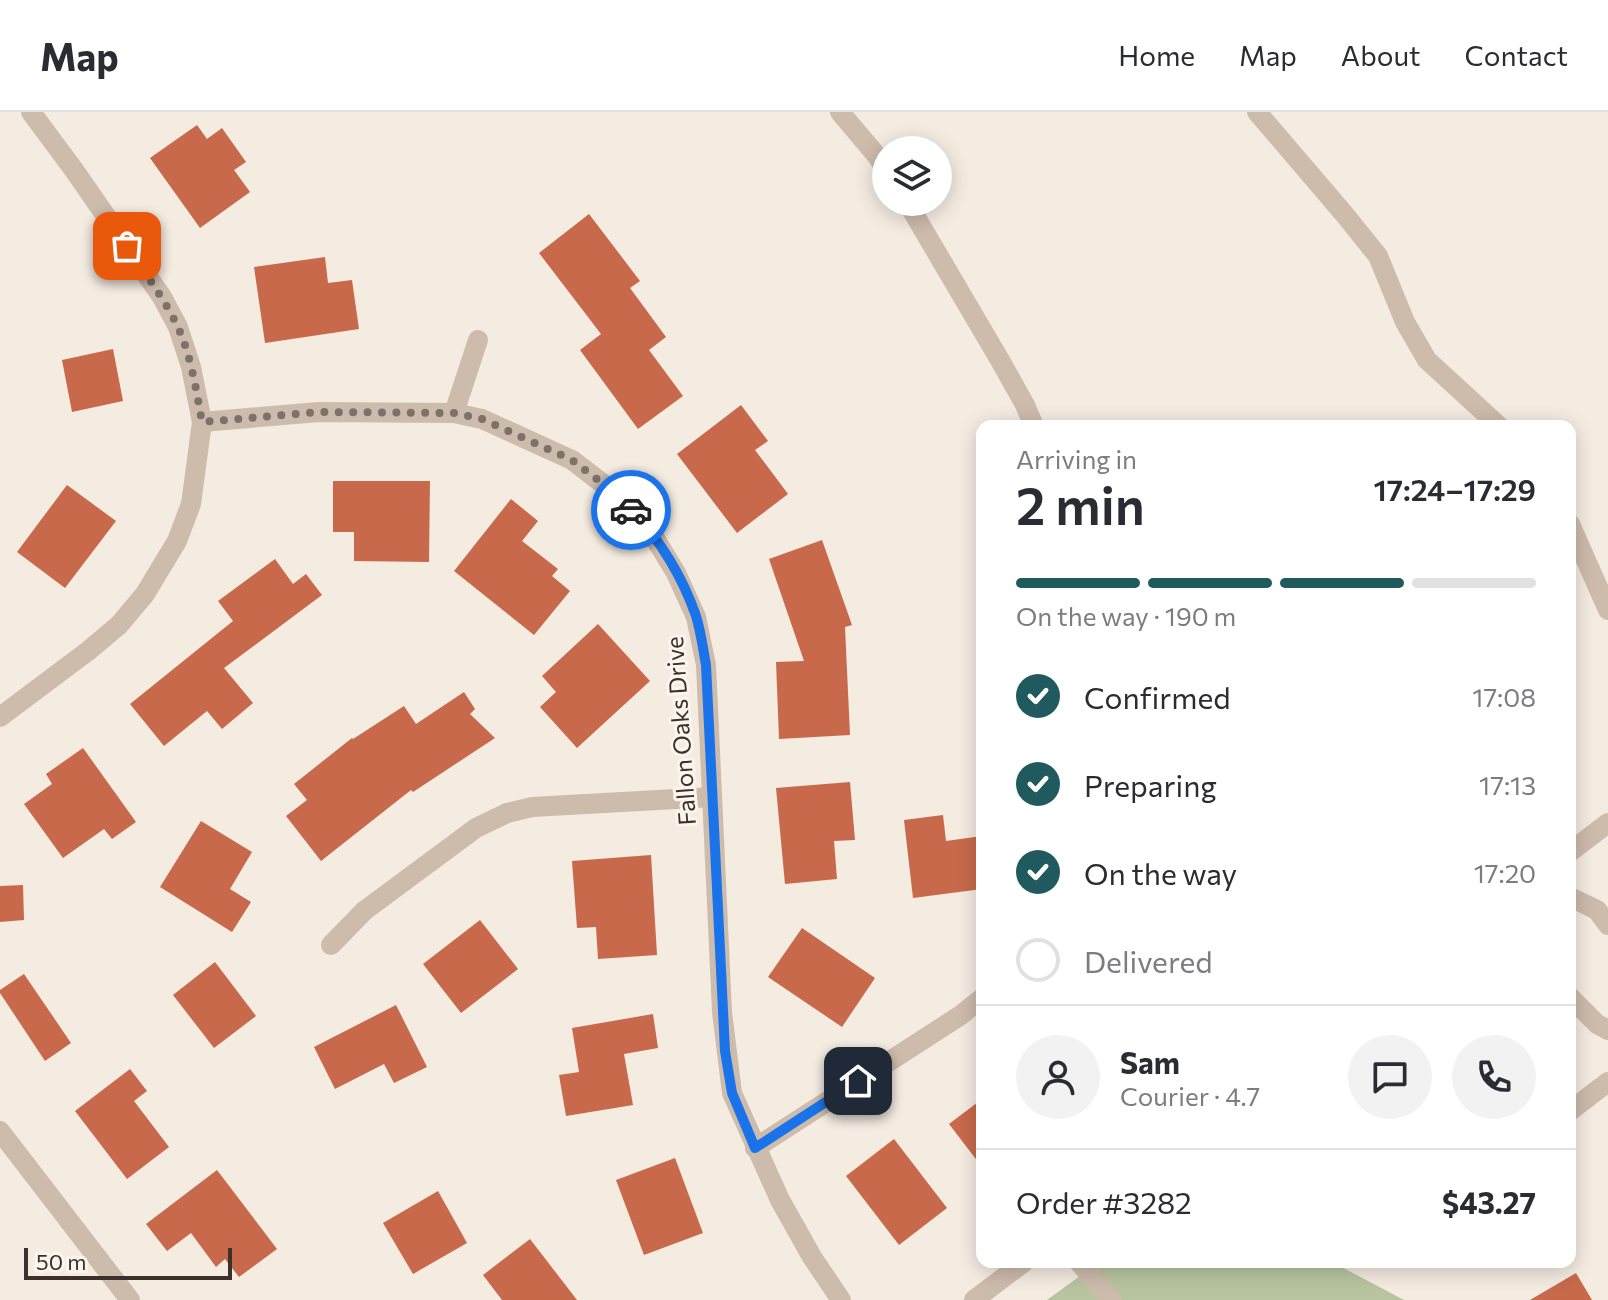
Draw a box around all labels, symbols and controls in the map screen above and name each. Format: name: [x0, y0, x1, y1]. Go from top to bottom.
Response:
text: Map: [40, 32, 119, 79]
text: Home: [1118, 38, 1195, 72]
text: Map: [1239, 38, 1297, 72]
text: About: [1341, 38, 1421, 72]
text: Contact: [1465, 38, 1568, 72]
map controls: [872, 136, 952, 216]
button: layers: [872, 136, 952, 216]
pin: [93, 212, 161, 280]
icon: bag: [105, 224, 149, 268]
text: Arriving in: [1016, 443, 1137, 474]
courier: [591, 470, 671, 550]
text: 17:24–17:29: [1373, 470, 1536, 507]
text: 2 min: [1016, 472, 1145, 536]
icon: car: [609, 488, 653, 532]
text: On the way · 190 m: [1016, 600, 1236, 631]
street label: Fallon Oaks Drive: [659, 636, 701, 826]
icon: check: [1016, 674, 1060, 718]
text: Confirmed: [1084, 678, 1231, 715]
text: 17:08: [1472, 681, 1536, 712]
icon: check: [1016, 762, 1060, 806]
text: Preparing: [1084, 766, 1217, 803]
text: 17:13: [1479, 769, 1536, 800]
icon: check: [1016, 850, 1060, 894]
text: On the way: [1084, 854, 1237, 891]
text: 17:20: [1474, 857, 1536, 888]
text: Delivered: [1084, 942, 1213, 979]
button: person: [1016, 1035, 1100, 1119]
button: chat: [1348, 1035, 1432, 1119]
button: phone: [1452, 1035, 1536, 1119]
text: Sam: [1120, 1043, 1180, 1080]
pin: [824, 1047, 892, 1115]
icon: home: [836, 1059, 880, 1103]
text: Courier · 4.7: [1120, 1080, 1260, 1111]
text: Order #3282: [1016, 1183, 1192, 1220]
text: $43.27: [1442, 1183, 1536, 1220]
scale bar: [24, 1244, 232, 1280]
text: 50 m: [36, 1248, 86, 1275]

